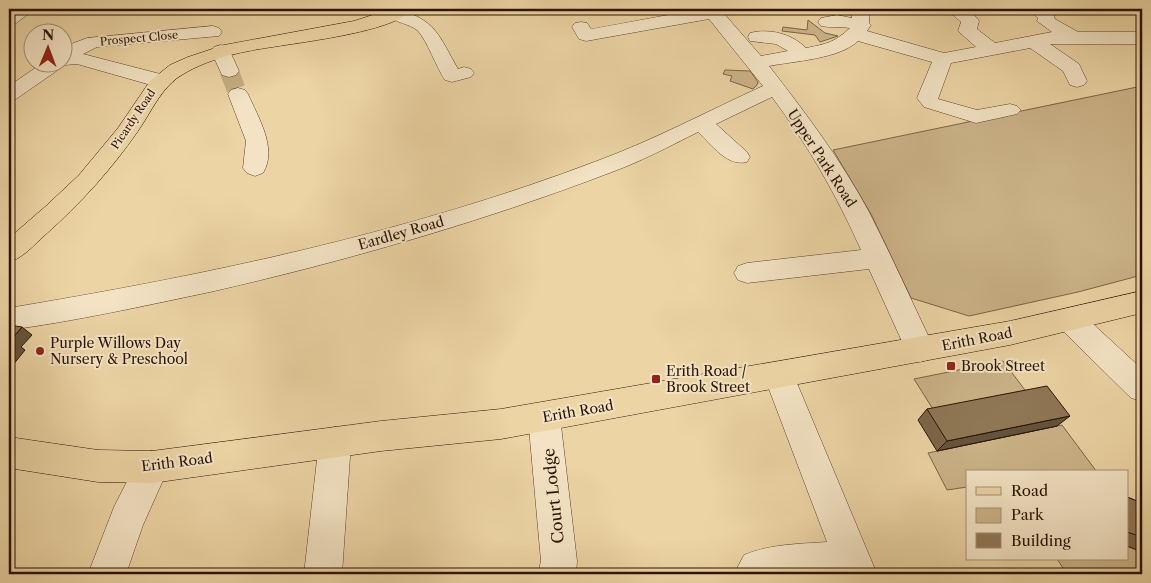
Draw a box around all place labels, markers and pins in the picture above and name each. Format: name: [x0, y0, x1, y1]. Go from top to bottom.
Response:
place label: Purple Willows Day Nursery & Preschool: [50, 334, 188, 368]
marker: Purple Willows Day Nursery & Preschool: [34, 345, 46, 357]
place label: Brook Street: [961, 357, 1045, 375]
marker: Brook Street: [945, 360, 957, 372]
place label: Erith Road / Brook Street: [666, 362, 750, 396]
marker: Erith Road / Brook Street: [650, 373, 662, 385]

